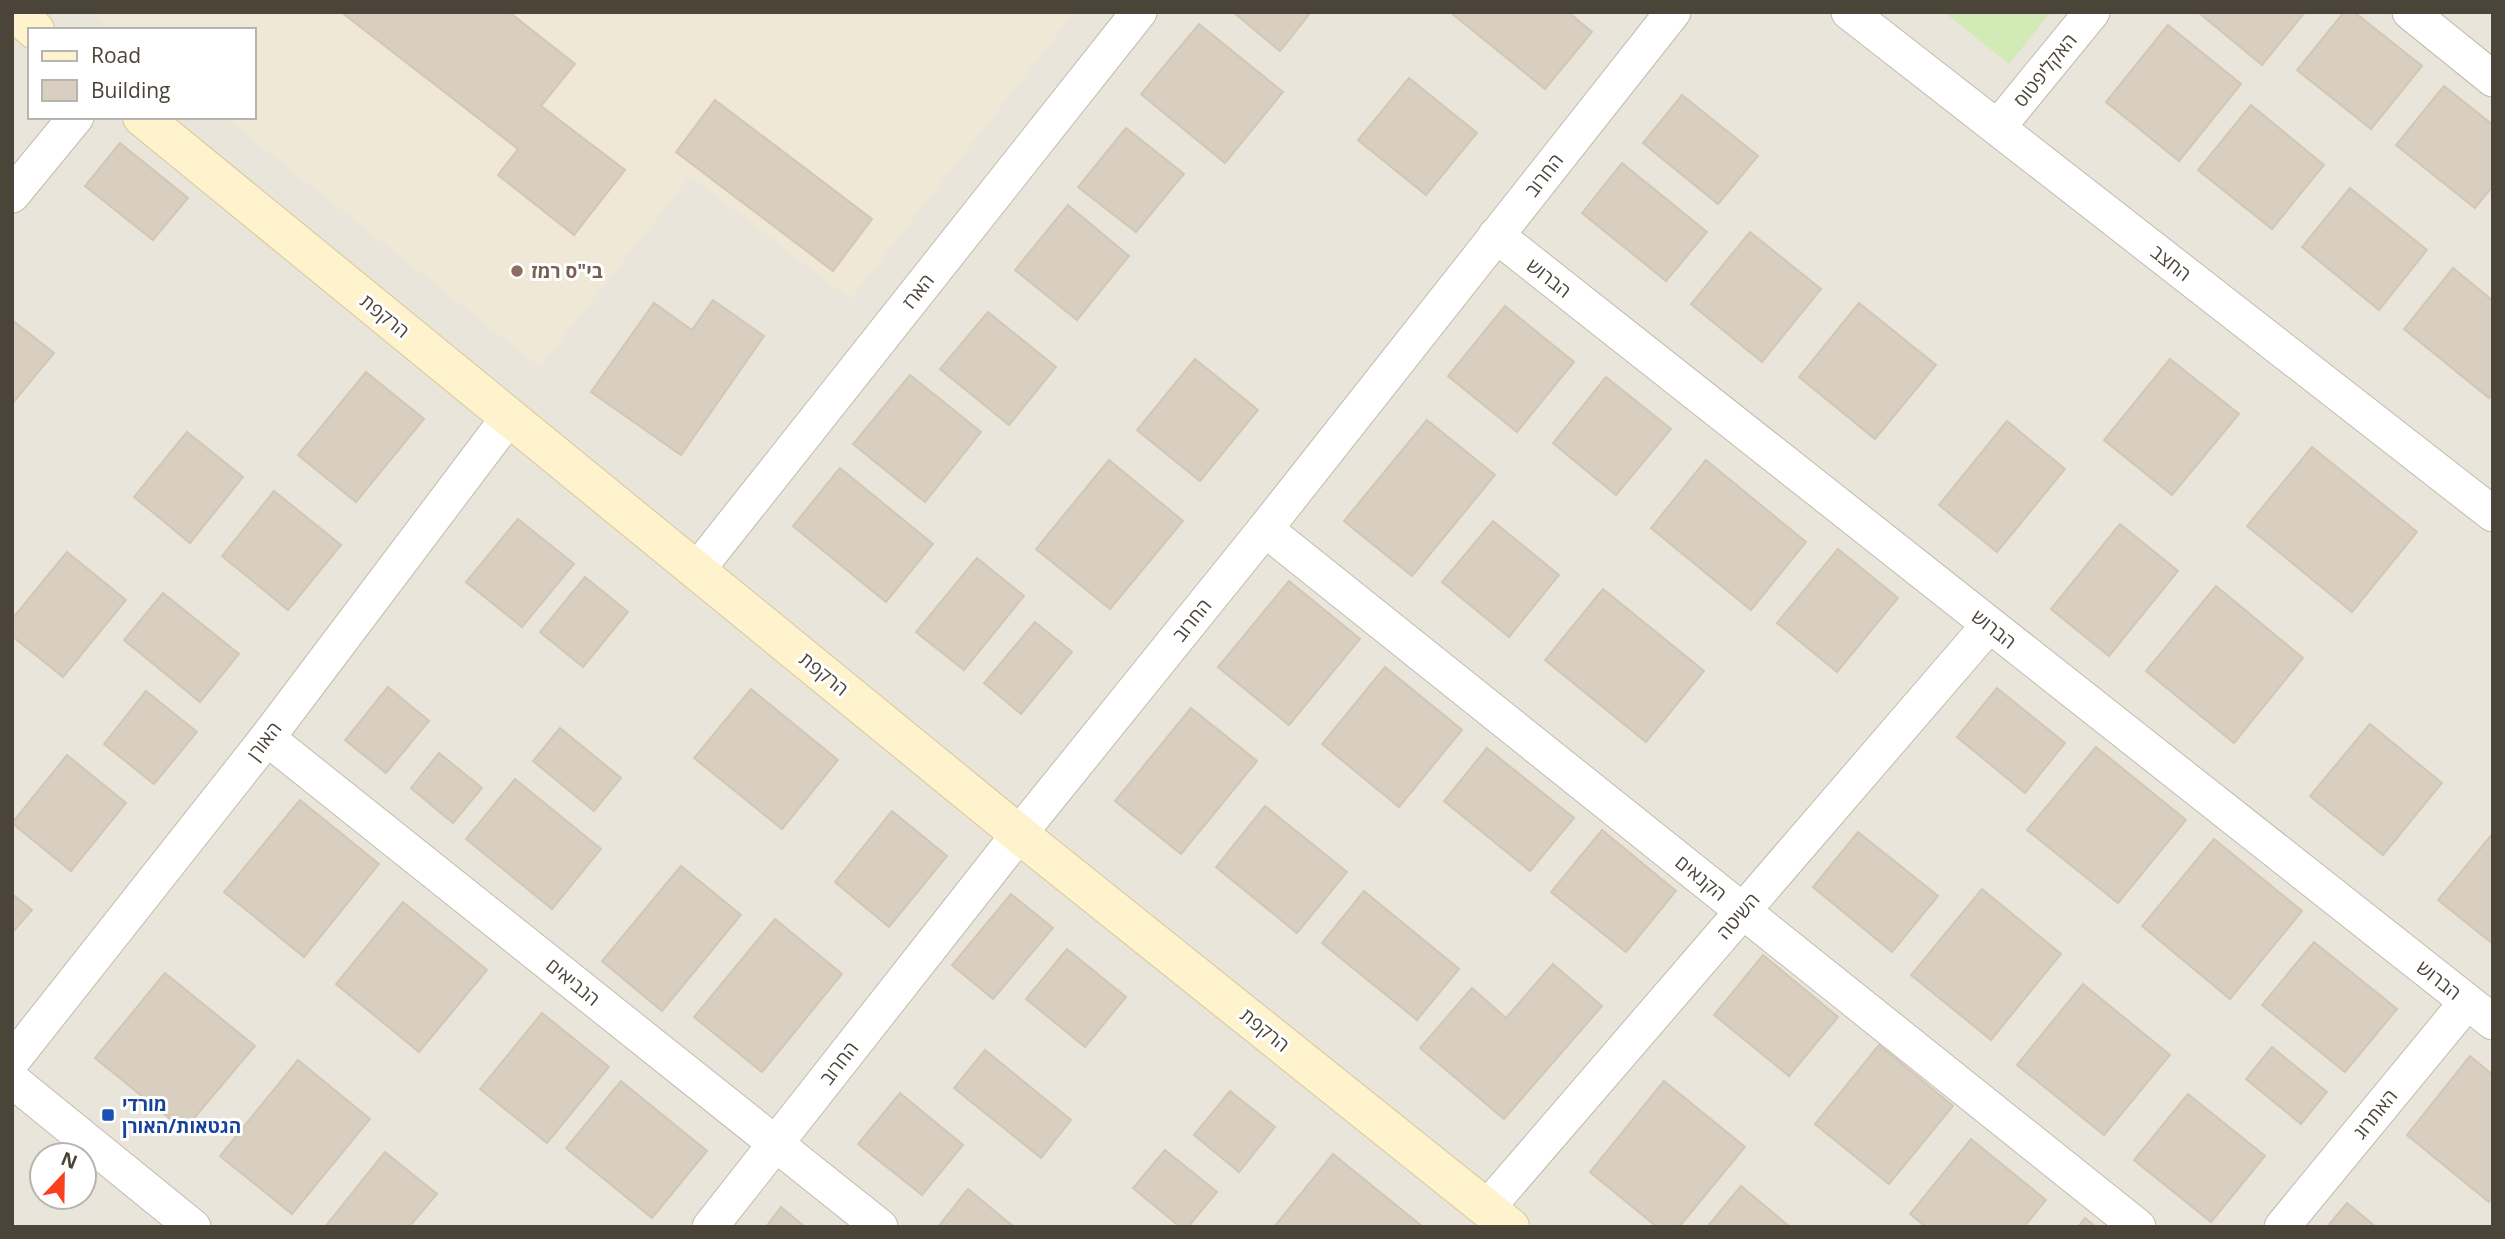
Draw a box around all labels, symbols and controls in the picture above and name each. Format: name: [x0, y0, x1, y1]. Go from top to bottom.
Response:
legend: [28, 28, 256, 119]
street label: האקליפטוס: [2007, 28, 2083, 112]
text: Road: [91, 41, 141, 69]
text: Building: [91, 76, 170, 104]
street label: החרוב: [1519, 148, 1569, 202]
street label: החצב: [2146, 239, 2196, 287]
street label: הברוש: [1521, 252, 1577, 304]
place label: בי"ס רמז: [531, 258, 603, 284]
marker: בי"ס רמז: [509, 263, 525, 279]
street label: הארז: [896, 268, 940, 314]
street label: הרקפת: [355, 288, 415, 344]
street label: החרוב: [1167, 593, 1217, 647]
street label: הברוש: [1966, 603, 2022, 655]
street label: הרקפת: [794, 646, 854, 702]
street label: האורן: [241, 716, 287, 766]
street label: הקנאים: [1670, 849, 1732, 907]
street label: השיטה: [1711, 887, 1765, 945]
street label: הנביאים: [541, 952, 605, 1012]
street label: הברוש: [2411, 954, 2467, 1006]
street label: הרקפת: [1235, 1002, 1295, 1058]
street label: החרוב: [814, 1036, 864, 1090]
street label: האתרוג: [2347, 1084, 2403, 1144]
place label: מורדי הגטאות/האורן: [122, 1091, 241, 1139]
marker: מורדי הגטאות/האורן: [100, 1107, 116, 1123]
north arrow: [28, 1141, 98, 1211]
text: N: [57, 1145, 81, 1175]

